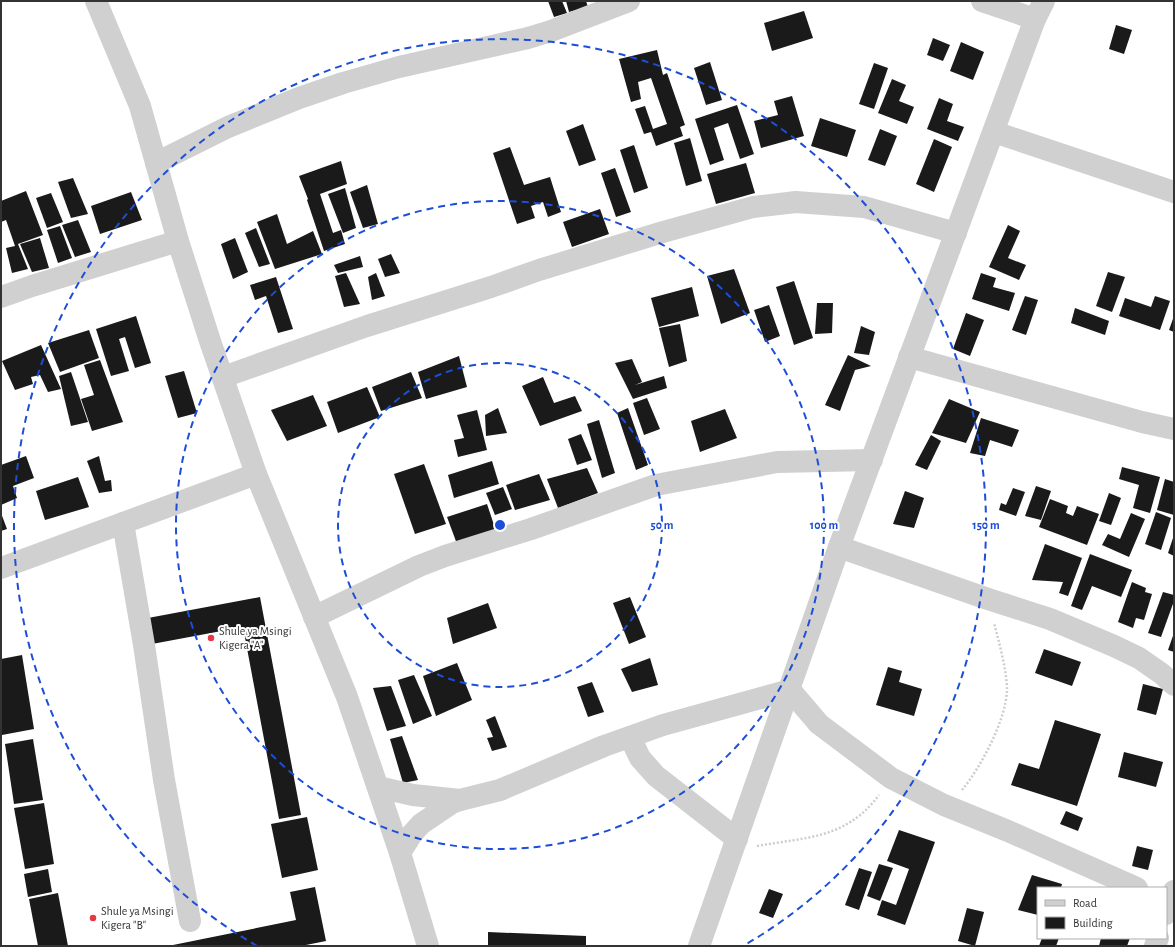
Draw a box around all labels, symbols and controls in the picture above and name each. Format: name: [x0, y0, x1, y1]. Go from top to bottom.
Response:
centre of rings: [493, 518, 507, 532]
text: 50 m: [651, 519, 674, 531]
text: 100 m: [810, 519, 838, 531]
text: 150 m: [972, 519, 1000, 531]
place label: Shule ya Msingi Kigera "A": [219, 625, 292, 651]
marker: Shule ya Msingi Kigera "A": [206, 633, 216, 643]
legend: [1037, 887, 1167, 939]
text: Road: [1073, 897, 1097, 909]
place label: Shule ya Msingi Kigera "B": [101, 905, 174, 931]
marker: Shule ya Msingi Kigera "B": [88, 913, 98, 923]
text: Building: [1073, 917, 1113, 929]

